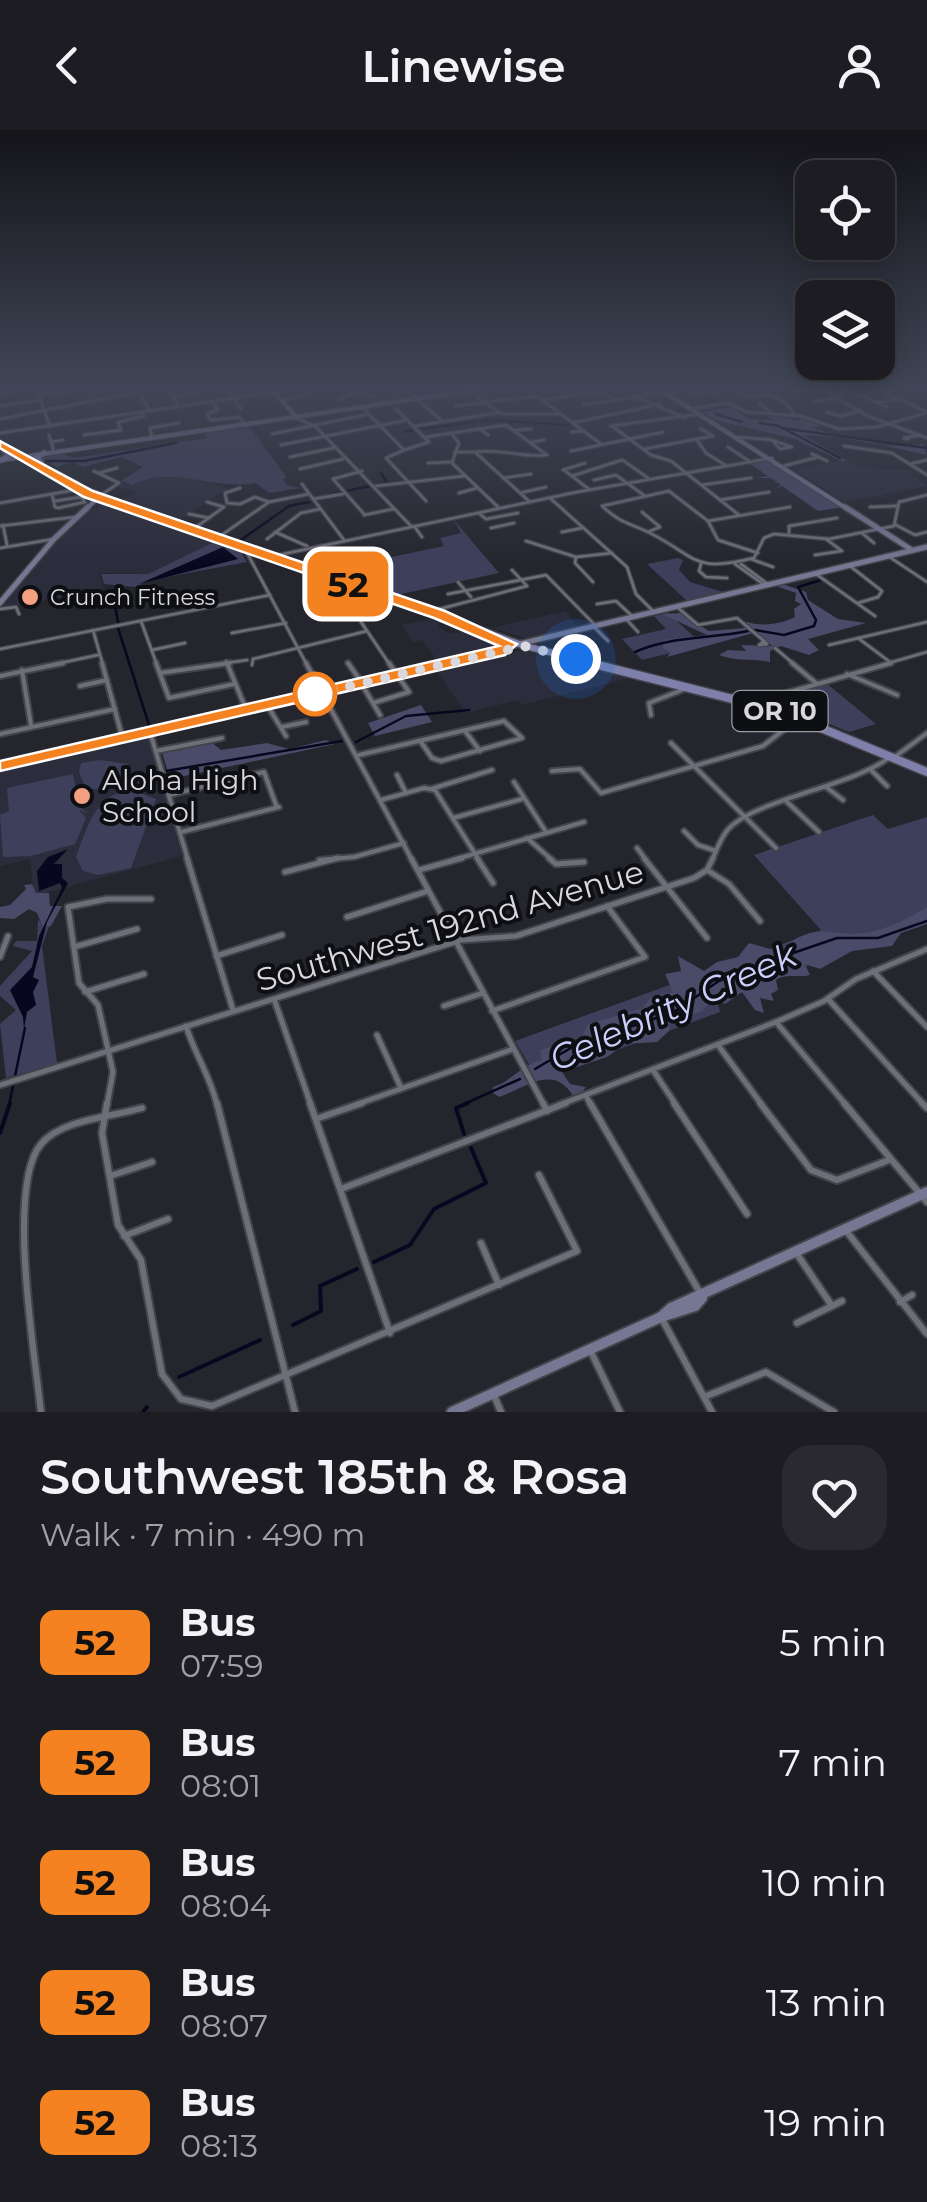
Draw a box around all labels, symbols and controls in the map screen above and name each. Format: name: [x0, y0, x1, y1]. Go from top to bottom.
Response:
icon: back: [40, 38, 95, 93]
text: Linewise: [362, 38, 565, 93]
icon: person: [832, 38, 887, 93]
map controls: [795, 160, 895, 380]
button: locate: [795, 160, 895, 260]
button: layers: [795, 280, 895, 380]
line badge: 52: [303, 552, 393, 616]
text: 52: [327, 563, 369, 606]
place label: Crunch Fitness: [50, 584, 215, 611]
marker: Crunch Fitness: [19, 586, 41, 608]
your location: [551, 634, 601, 684]
unlabelled marker: [294, 673, 336, 715]
road number: OR 10: [732, 691, 828, 731]
place label: Aloha High School: [102, 763, 258, 829]
marker: Aloha High School: [71, 785, 93, 807]
street label: Southwest 192nd Avenue: [252, 851, 648, 1000]
water label: Celebrity Creek: [543, 932, 805, 1080]
button: heart: [782, 1445, 887, 1550]
text: Southwest 185th & Rosa: [40, 1448, 629, 1506]
text: Walk · 7 min · 490 m: [40, 1515, 365, 1554]
text: Bus: [180, 1599, 255, 1646]
text: 5 min: [779, 1619, 887, 1666]
text: 52: [74, 1621, 116, 1664]
text: 07:59: [180, 1646, 264, 1685]
text: Bus: [180, 1719, 255, 1766]
text: 7 min: [778, 1739, 887, 1786]
text: 52: [74, 1741, 116, 1784]
text: 08:01: [180, 1766, 261, 1805]
text: Bus: [180, 1839, 255, 1886]
text: 10 min: [762, 1859, 887, 1906]
text: 52: [74, 1861, 116, 1904]
text: 08:04: [180, 1886, 271, 1925]
text: Bus: [180, 1959, 255, 2006]
text: 13 min: [766, 1979, 887, 2026]
text: 52: [74, 1981, 116, 2024]
text: 08:07: [180, 2006, 268, 2045]
text: Bus: [180, 2079, 255, 2126]
text: 19 min: [764, 2099, 887, 2146]
text: 52: [74, 2101, 116, 2144]
text: 08:13: [180, 2126, 258, 2165]

